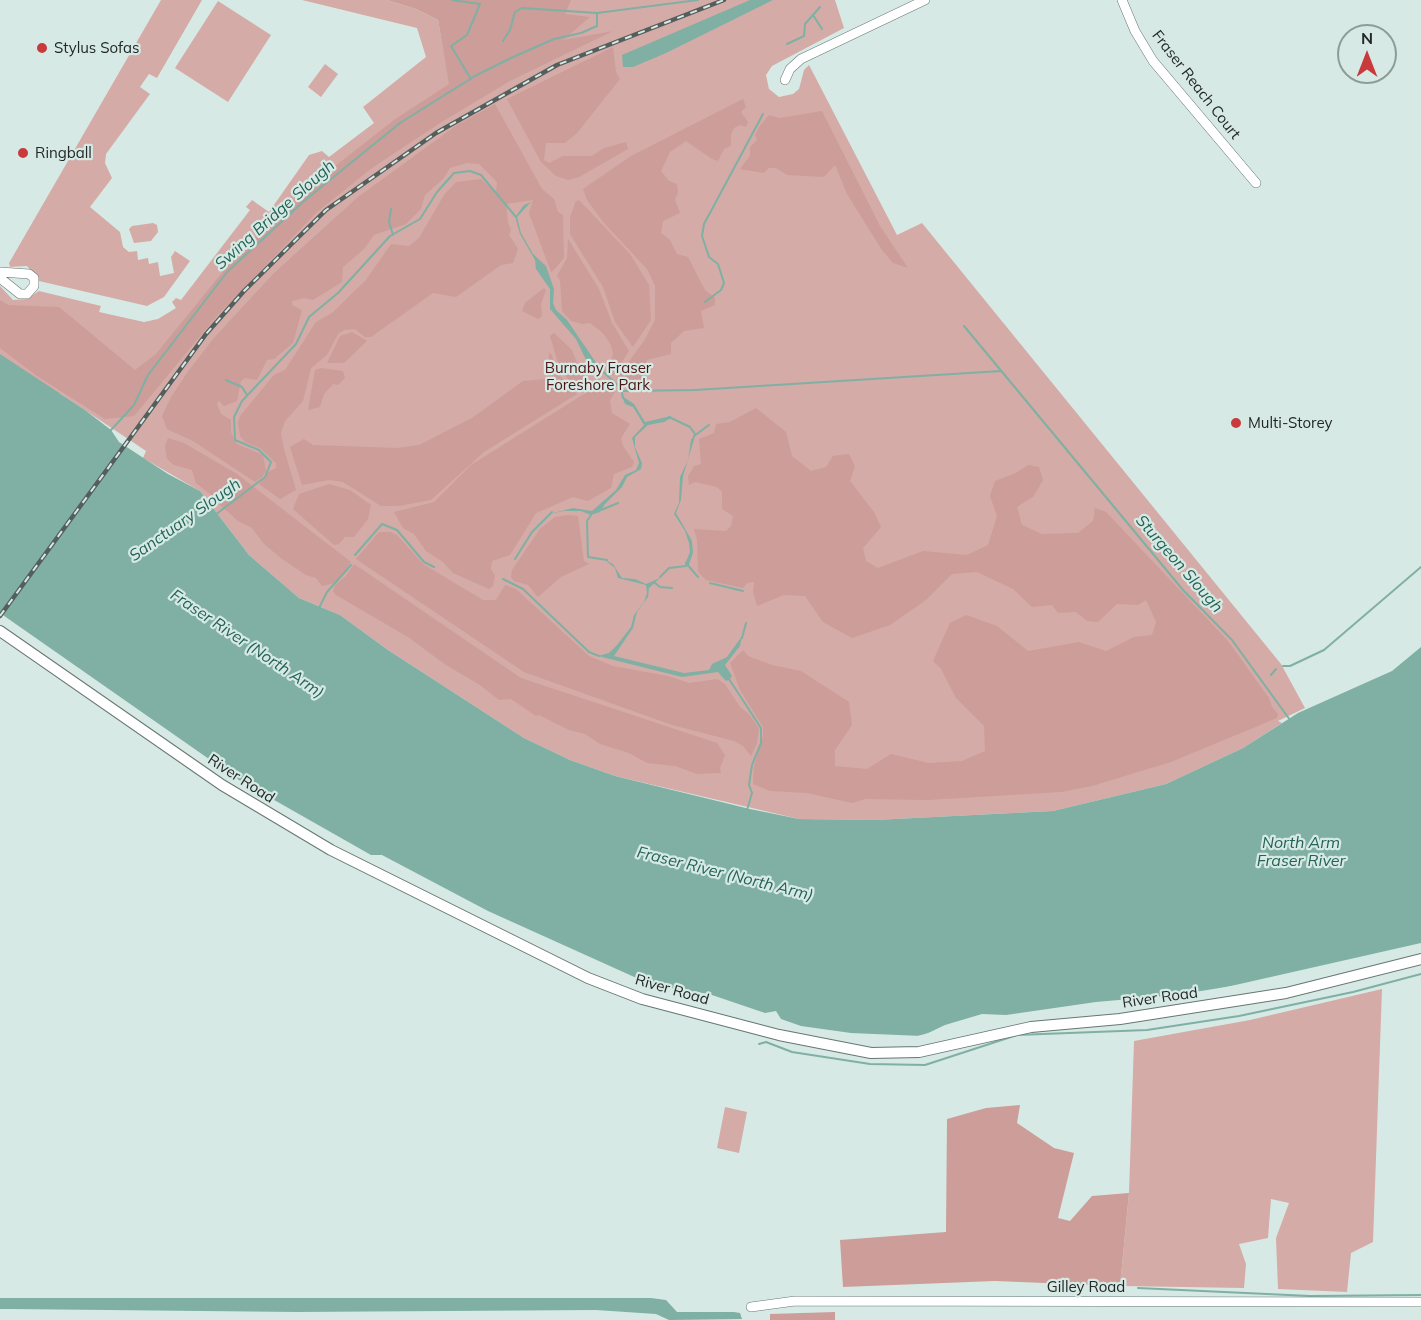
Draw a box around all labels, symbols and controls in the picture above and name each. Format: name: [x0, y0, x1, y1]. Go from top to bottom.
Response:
north arrow: [1337, 24, 1397, 84]
street label: Fraser Reach Court: [1148, 27, 1244, 143]
text: N: [1361, 28, 1373, 48]
place label: Stylus Sofas: [54, 39, 139, 57]
marker: Stylus Sofas: [35, 41, 49, 55]
place label: Ringball: [35, 144, 92, 162]
marker: Ringball: [16, 146, 30, 160]
water label: Swing Bridge Slough: [211, 156, 339, 274]
park label: Burnaby Fraser Foreshore Park: [545, 359, 651, 394]
place label: Multi-Storey: [1248, 414, 1332, 432]
marker: Multi-Storey: [1229, 416, 1243, 430]
water label: Sanctuary Slough: [126, 474, 244, 566]
water label: Sturgeon Slough: [1132, 511, 1226, 617]
water label: Fraser River (North Arm): [167, 585, 327, 703]
street label: River Road: [204, 751, 278, 807]
water label: North Arm Fraser River: [1257, 833, 1345, 871]
water label: Fraser River (North Arm): [635, 843, 815, 905]
street label: River Road: [633, 971, 711, 1009]
street label: River Road: [1121, 984, 1199, 1012]
street label: Gilley Road: [1047, 1278, 1125, 1296]

